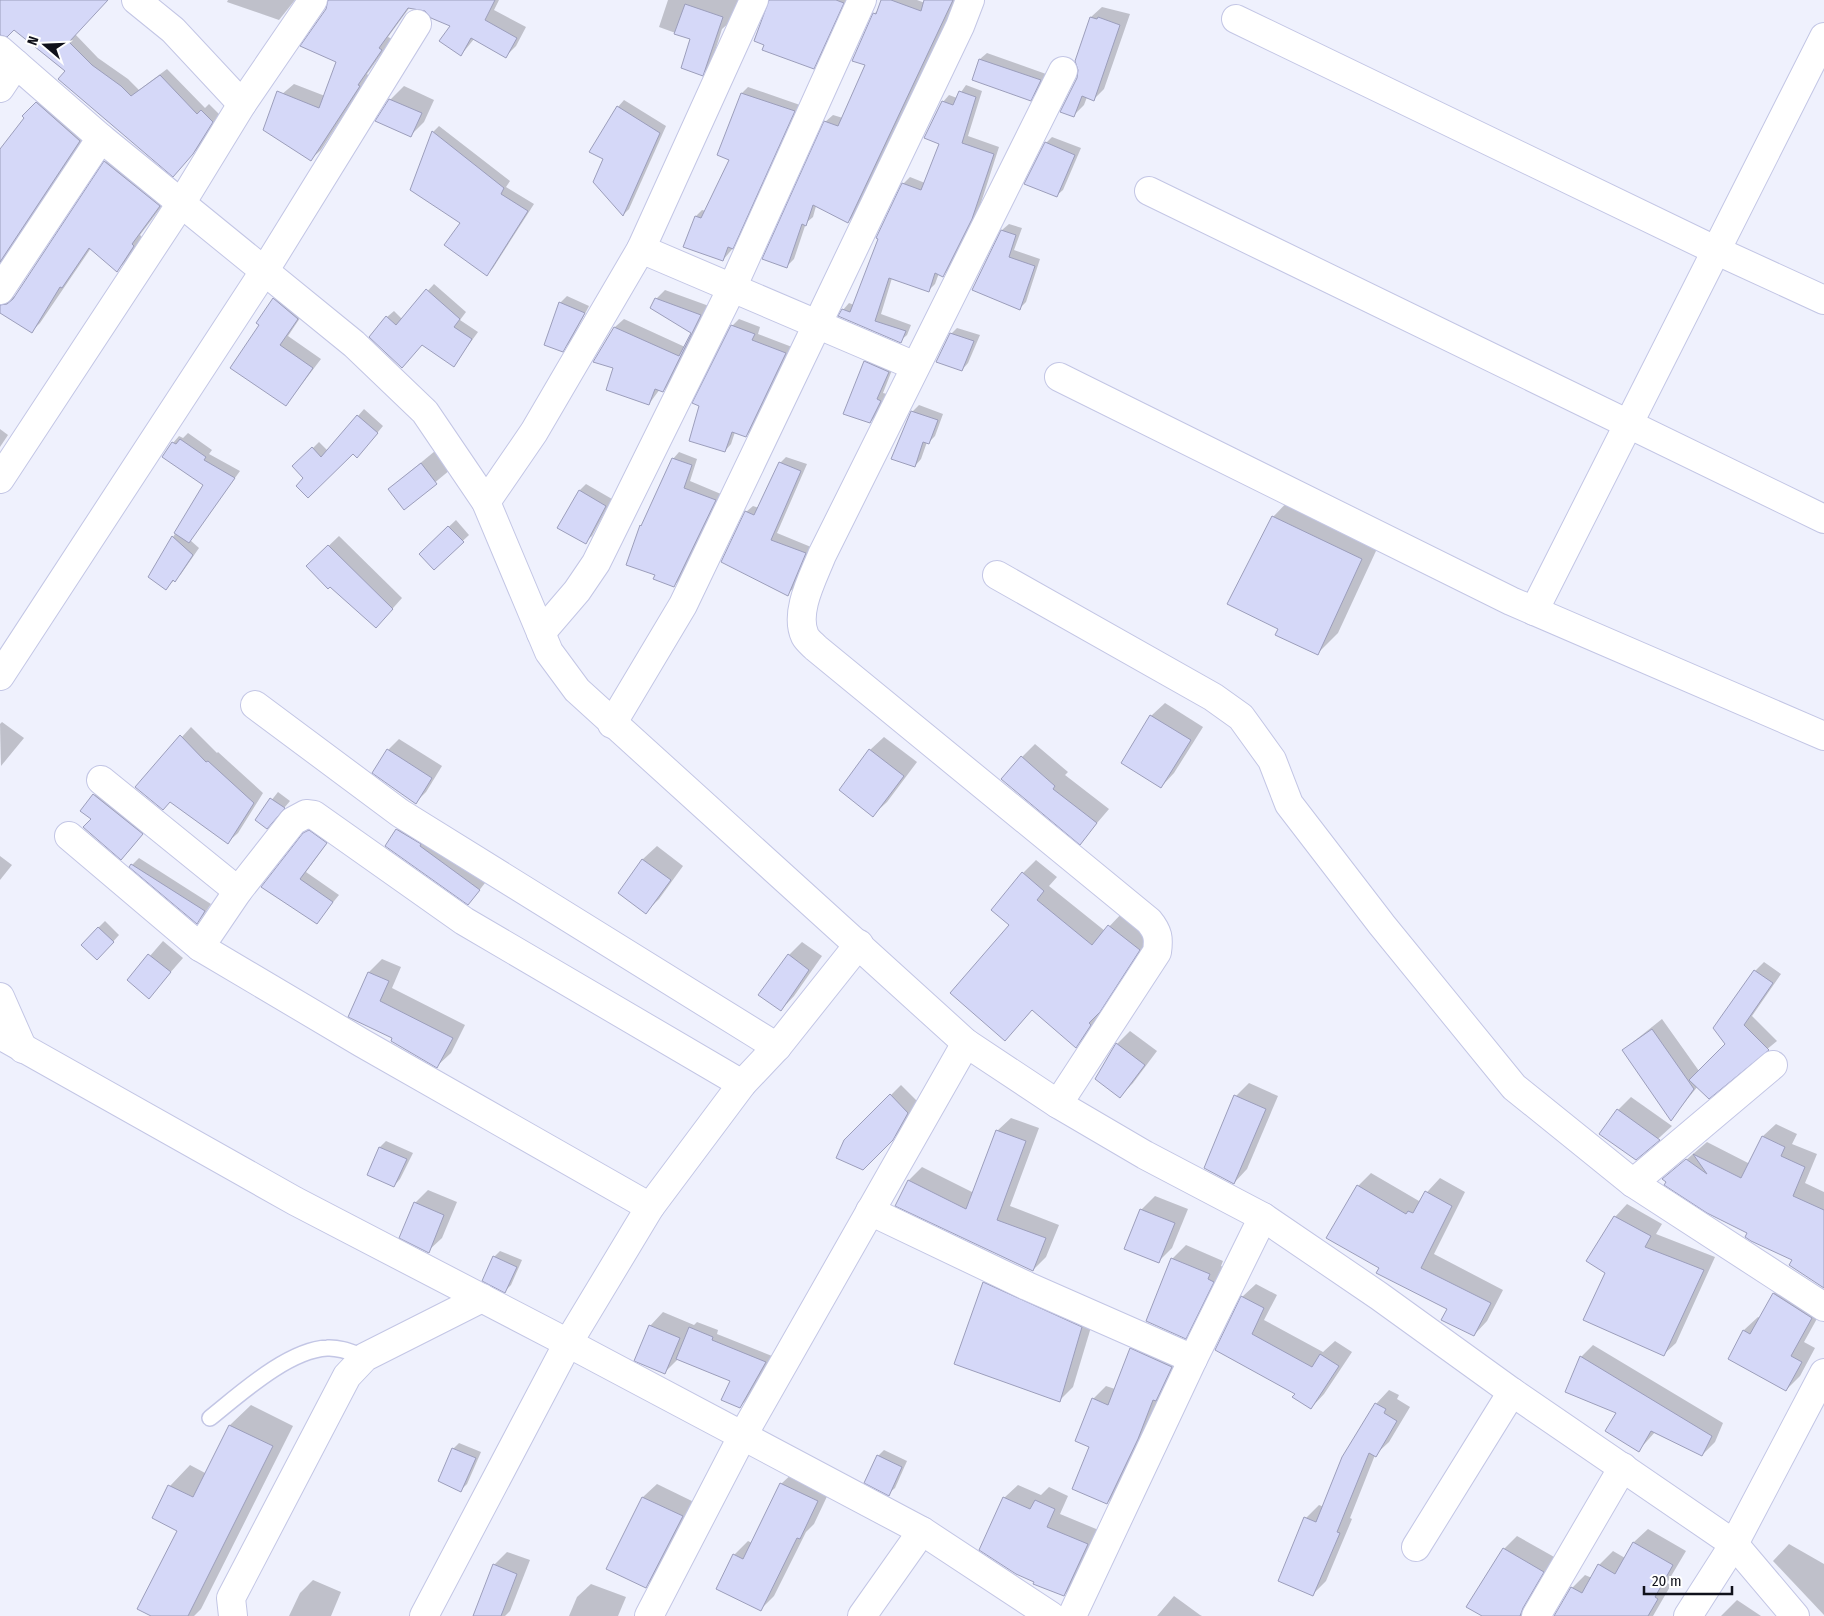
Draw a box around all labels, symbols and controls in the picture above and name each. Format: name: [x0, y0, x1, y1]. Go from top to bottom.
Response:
north arrow: [20, 20, 70, 70]
text: N: [24, 34, 43, 48]
scale bar: [1644, 1564, 1732, 1596]
text: 20 m: [1652, 1572, 1682, 1590]

